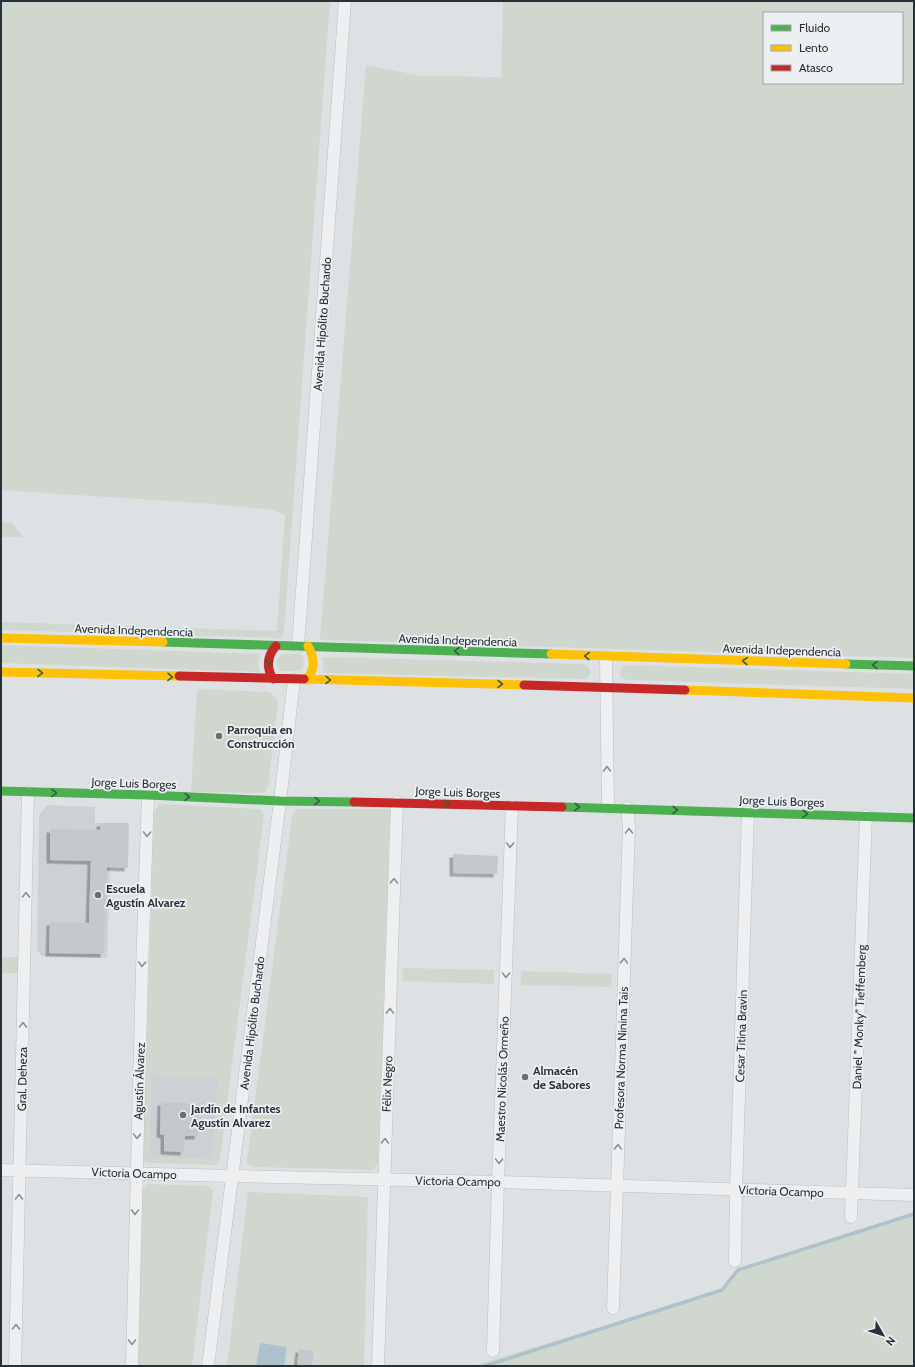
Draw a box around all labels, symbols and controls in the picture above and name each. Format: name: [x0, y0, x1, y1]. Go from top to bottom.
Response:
legend: [763, 12, 903, 84]
text: Fluido: [799, 20, 831, 35]
text: Lento: [799, 40, 829, 55]
text: Atasco: [799, 60, 833, 75]
street label: Avenida Hipólito Buchardo: [310, 256, 334, 391]
street label: Avenida Independencia: [74, 620, 194, 640]
street label: Avenida Independencia: [398, 630, 518, 650]
street label: Avenida Independencia: [722, 640, 842, 660]
one-way arrow: [454, 647, 460, 656]
one-way arrow: [584, 652, 590, 660]
one-way arrow: [742, 657, 748, 665]
one-way arrow: [265, 659, 274, 665]
one-way arrow: [872, 661, 878, 669]
one-way arrow: [37, 669, 43, 678]
one-way arrow: [167, 672, 173, 681]
one-way arrow: [325, 676, 331, 684]
one-way arrow: [497, 680, 503, 689]
place label: Parroquia en Construcción: [227, 722, 295, 751]
marker: Parroquia en Construcción: [214, 731, 224, 741]
one-way arrow: [603, 766, 612, 772]
street label: Jorge Luis Borges: [90, 774, 177, 792]
street label: Jorge Luis Borges: [414, 783, 501, 801]
one-way arrow: [51, 788, 57, 797]
street label: Jorge Luis Borges: [738, 792, 825, 810]
one-way arrow: [184, 793, 190, 801]
one-way arrow: [314, 797, 320, 805]
one-way arrow: [444, 800, 450, 808]
one-way arrow: [574, 803, 580, 811]
one-way arrow: [672, 805, 678, 814]
one-way arrow: [802, 810, 808, 818]
one-way arrow: [625, 828, 633, 834]
one-way arrow: [143, 831, 151, 837]
one-way arrow: [506, 842, 515, 848]
one-way arrow: [390, 878, 398, 884]
place label: Escuela Agustín Alvarez: [106, 881, 186, 910]
marker: Escuela Agustín Alvarez: [93, 890, 103, 900]
one-way arrow: [22, 892, 30, 898]
street label: Daniel " Monky" Tieffemberg: [849, 943, 869, 1090]
street label: Avenida Hipólito Buchardo: [236, 955, 268, 1090]
one-way arrow: [620, 958, 628, 964]
one-way arrow: [138, 961, 146, 967]
one-way arrow: [502, 972, 510, 978]
street label: Profesora Norma Ninina Tais: [611, 986, 631, 1130]
street label: Cesar Titina Bravin: [732, 989, 750, 1083]
one-way arrow: [386, 1008, 394, 1014]
street label: Maestro Nicolás Ormeño: [492, 1016, 512, 1142]
one-way arrow: [19, 1022, 27, 1028]
street label: Agustín Álvarez: [130, 1042, 148, 1120]
street label: Gral. Deheza: [14, 1046, 30, 1111]
street label: Félix Negro: [379, 1055, 395, 1112]
place label: Almacén de Sabores: [533, 1063, 590, 1092]
marker: Almacén de Sabores: [520, 1072, 530, 1082]
place label: Jardín de Infantes Agustín Alvarez: [190, 1101, 281, 1130]
marker: Jardín de Infantes Agustín Alvarez: [178, 1110, 188, 1120]
one-way arrow: [133, 1133, 142, 1139]
one-way arrow: [381, 1137, 390, 1144]
one-way arrow: [613, 1144, 622, 1150]
one-way arrow: [494, 1158, 503, 1164]
street label: Victoria Ocampo: [91, 1164, 177, 1182]
street label: Victoria Ocampo: [415, 1173, 501, 1189]
street label: Victoria Ocampo: [738, 1182, 824, 1200]
one-way arrow: [15, 1194, 23, 1200]
one-way arrow: [131, 1209, 140, 1215]
north arrow: [863, 1315, 903, 1355]
one-way arrow: [11, 1324, 20, 1330]
text: N: [883, 1334, 899, 1349]
one-way arrow: [128, 1339, 136, 1345]

